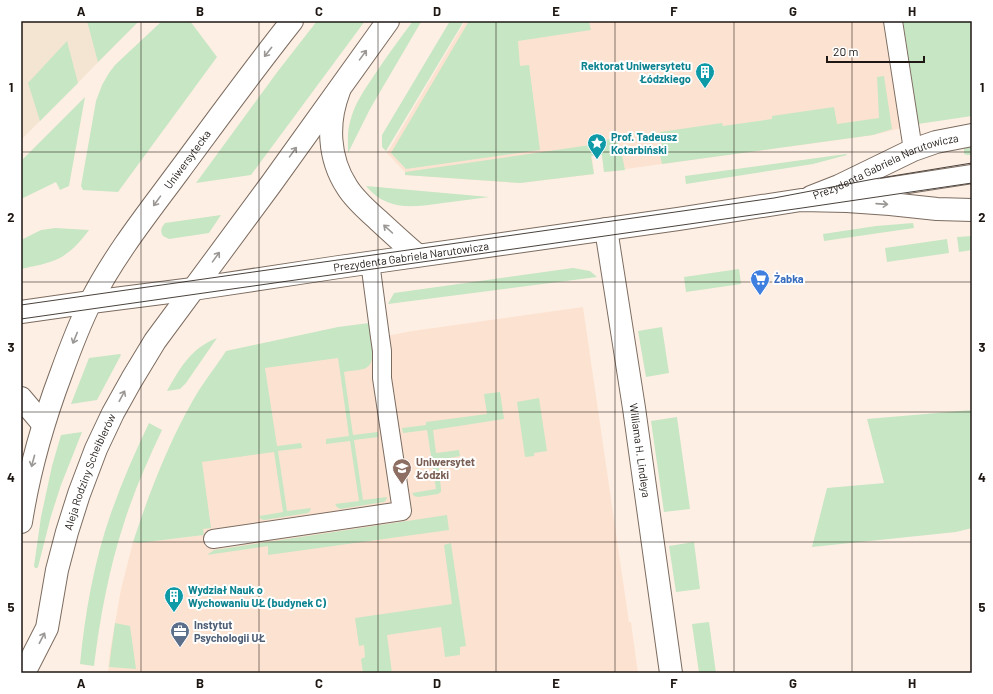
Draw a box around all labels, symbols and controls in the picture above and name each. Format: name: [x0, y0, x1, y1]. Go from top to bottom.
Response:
text: A: [77, 3, 86, 19]
text: B: [196, 3, 204, 19]
text: C: [315, 3, 323, 19]
text: D: [433, 3, 441, 19]
text: E: [552, 3, 560, 19]
text: F: [670, 3, 678, 19]
text: G: [789, 3, 797, 19]
text: H: [908, 3, 916, 19]
scale bar: [827, 38, 924, 64]
text: 20 m: [833, 44, 859, 58]
one-way arrow: [263, 46, 272, 57]
one-way arrow: [359, 50, 367, 61]
place label: Rektorat Uniwersytetu Łódzkiego: [581, 59, 691, 85]
building icon: Rektorat Uniwersytetu Łódzkiego: [694, 61, 716, 89]
text: 1: [9, 79, 13, 95]
text: 1: [980, 79, 984, 95]
street label: Uniwersytecka: [161, 127, 213, 191]
place label: Prof. Tadeusz Kotarbiński: [611, 130, 677, 156]
street label: Prezydenta Gabriela Narutowicza: [811, 131, 959, 202]
place icon: Prof. Tadeusz Kotarbiński: [586, 132, 608, 160]
one-way arrow: [289, 147, 297, 158]
one-way arrow: [152, 195, 161, 206]
one-way arrow: [875, 200, 888, 207]
text: 2: [7, 209, 15, 225]
text: 2: [978, 209, 986, 225]
one-way arrow: [383, 224, 393, 234]
street label: Prezydenta Gabriela Narutowicza: [332, 239, 490, 274]
one-way arrow: [212, 252, 220, 263]
supermarket icon: Żabka: [749, 268, 771, 296]
place label: Żabka: [774, 272, 804, 285]
one-way arrow: [71, 331, 78, 343]
text: 3: [7, 339, 15, 355]
text: 3: [978, 339, 986, 355]
one-way arrow: [119, 390, 127, 402]
street label: Williama H. Lindleya: [627, 402, 653, 498]
street label: Aleja Rodziny Scheiblerów: [61, 411, 118, 532]
one-way arrow: [29, 454, 37, 467]
place label: Uniwersytet Łódzki: [415, 455, 475, 481]
school or university icon: Uniwersytet Łódzki: [391, 457, 413, 485]
text: 4: [7, 469, 15, 485]
text: 4: [978, 469, 986, 485]
place label: Wydział Nauk o Wychowaniu UŁ (budynek C): [188, 583, 326, 609]
building icon: Wydział Nauk o Wychowaniu UŁ (budynek C): [163, 585, 185, 613]
text: 5: [7, 599, 15, 615]
text: 5: [978, 599, 986, 615]
place label: Instytut Psychologii UŁ: [194, 618, 265, 644]
office icon: Instytut Psychologii UŁ: [169, 620, 191, 648]
one-way arrow: [39, 632, 47, 644]
text: A: [77, 675, 86, 691]
text: B: [196, 675, 204, 691]
text: C: [315, 675, 323, 691]
text: D: [433, 675, 441, 691]
text: E: [552, 675, 560, 691]
text: F: [670, 675, 678, 691]
text: G: [789, 675, 797, 691]
text: H: [908, 675, 916, 691]

